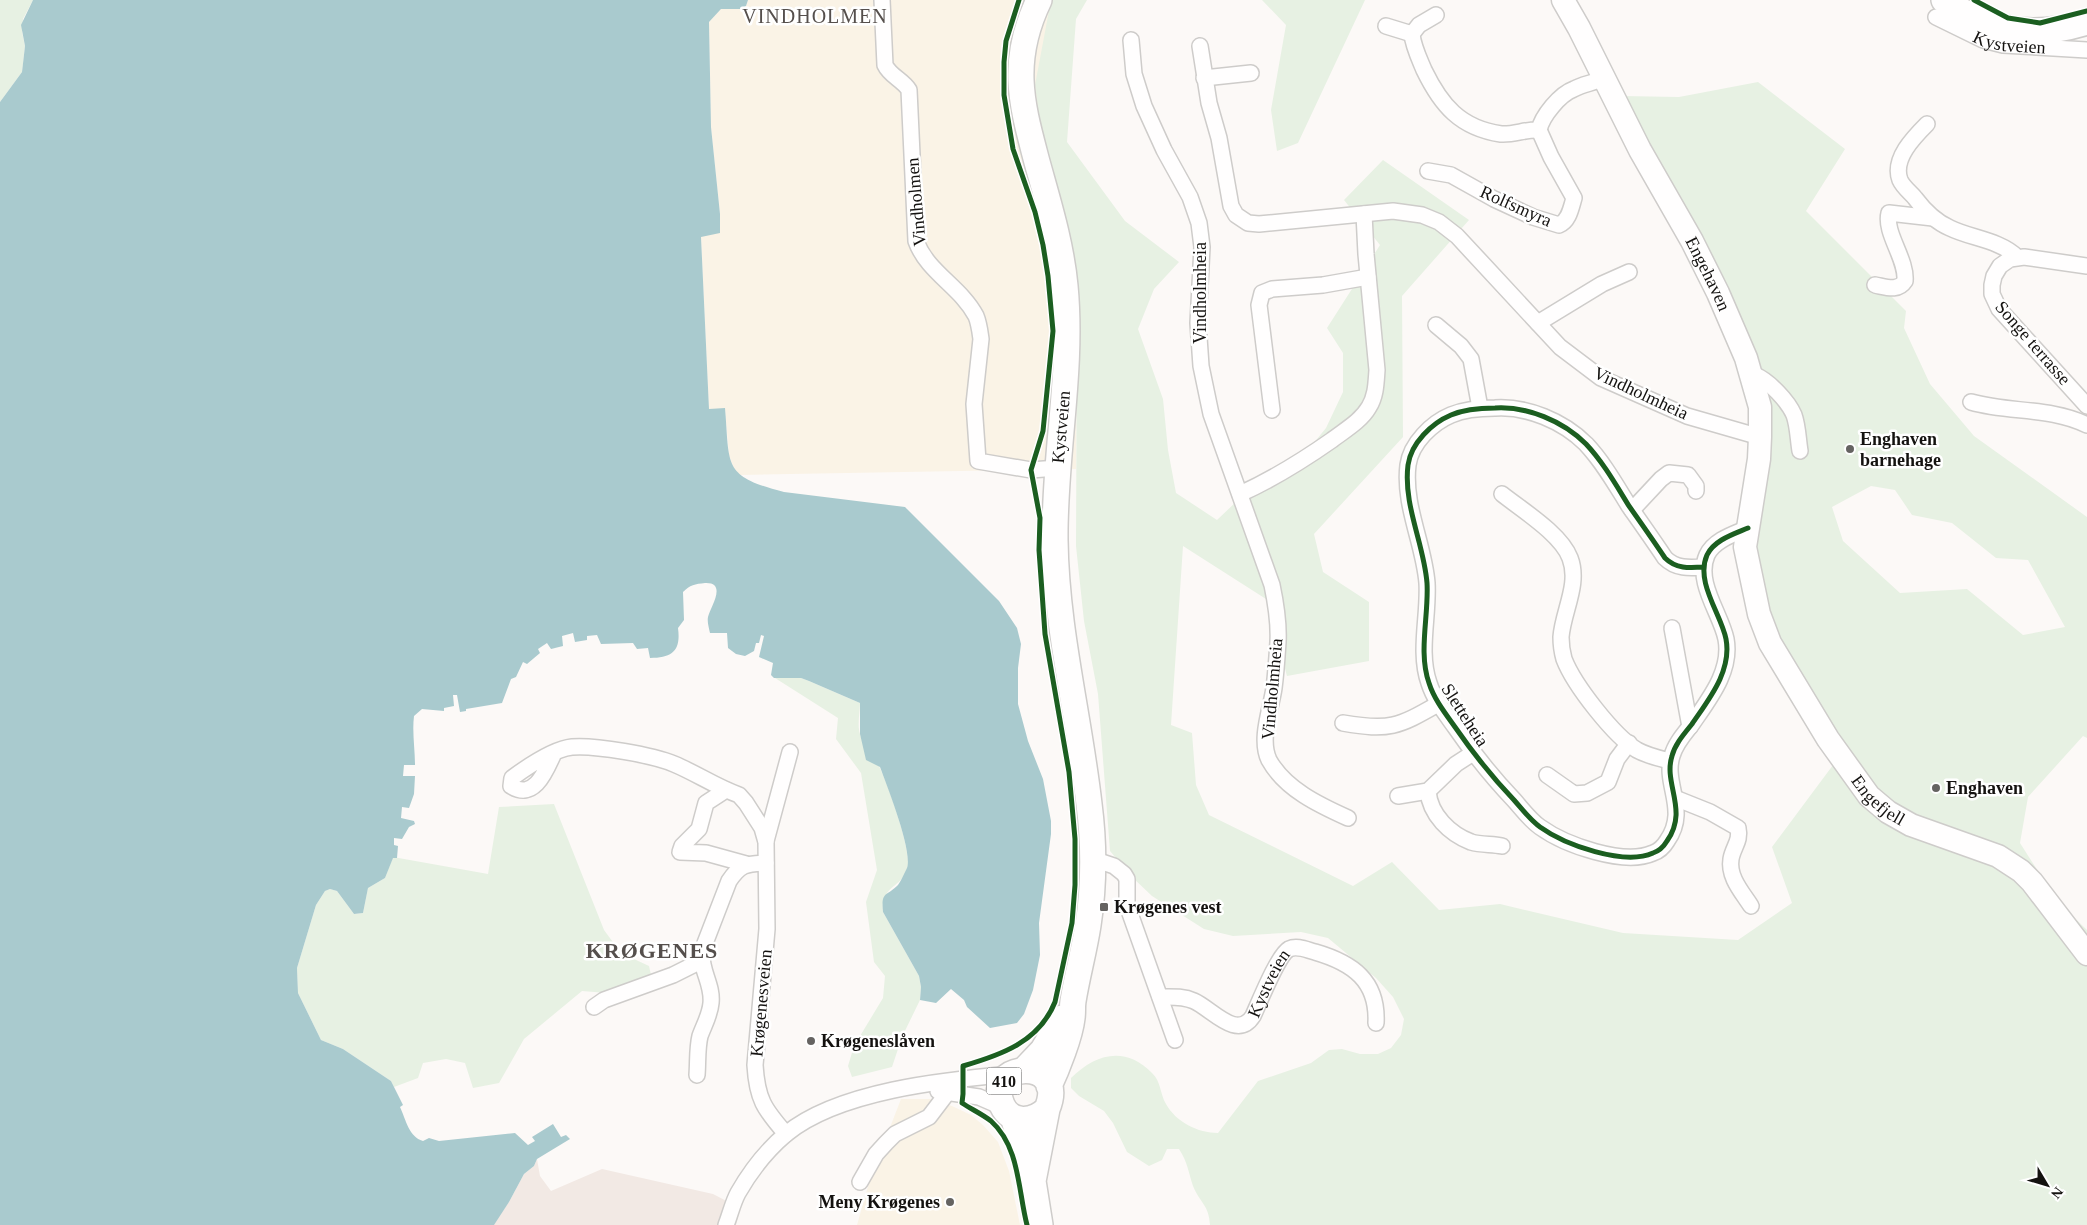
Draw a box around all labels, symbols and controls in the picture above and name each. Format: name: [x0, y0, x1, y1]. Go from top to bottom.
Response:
district label: VINDHOLMEN: [742, 5, 888, 27]
street label: Kystveien: [1970, 27, 2046, 58]
street label: Vindholmen: [902, 157, 930, 247]
street label: Rolfsmyra: [1477, 181, 1555, 231]
street label: Engehaven: [1682, 233, 1734, 314]
street label: Vindholmheia: [1190, 242, 1210, 344]
street label: Songe terrasse: [1991, 297, 2075, 389]
street label: Vindholmheia: [1591, 362, 1691, 424]
street label: Kystveien: [1048, 390, 1074, 464]
place label: Enghaven barnehage: [1860, 429, 1941, 470]
marker: Enghaven barnehage: [1844, 443, 1856, 455]
street label: Vindholmheia: [1258, 637, 1286, 741]
street label: Sletteheia: [1437, 680, 1493, 750]
street label: Engefjell: [1847, 771, 1908, 830]
place label: Enghaven: [1946, 778, 2023, 798]
marker: Enghaven: [1930, 782, 1942, 794]
place label: Krøgenes vest: [1114, 897, 1221, 917]
marker: Krøgenes vest: [1098, 901, 1110, 913]
district label: KRØGENES: [586, 938, 718, 963]
street label: Kystveien: [1244, 945, 1294, 1020]
street label: Krøgenesveien: [746, 948, 776, 1058]
place label: Krøgeneslåven: [821, 1031, 935, 1051]
marker: Krøgeneslåven: [805, 1035, 817, 1047]
road number: 410: [986, 1068, 1022, 1094]
north arrow: [2022, 1160, 2072, 1210]
text: N: [2048, 1184, 2066, 1201]
place label: Meny Krøgenes: [819, 1192, 940, 1212]
marker: Meny Krøgenes: [944, 1196, 956, 1208]

